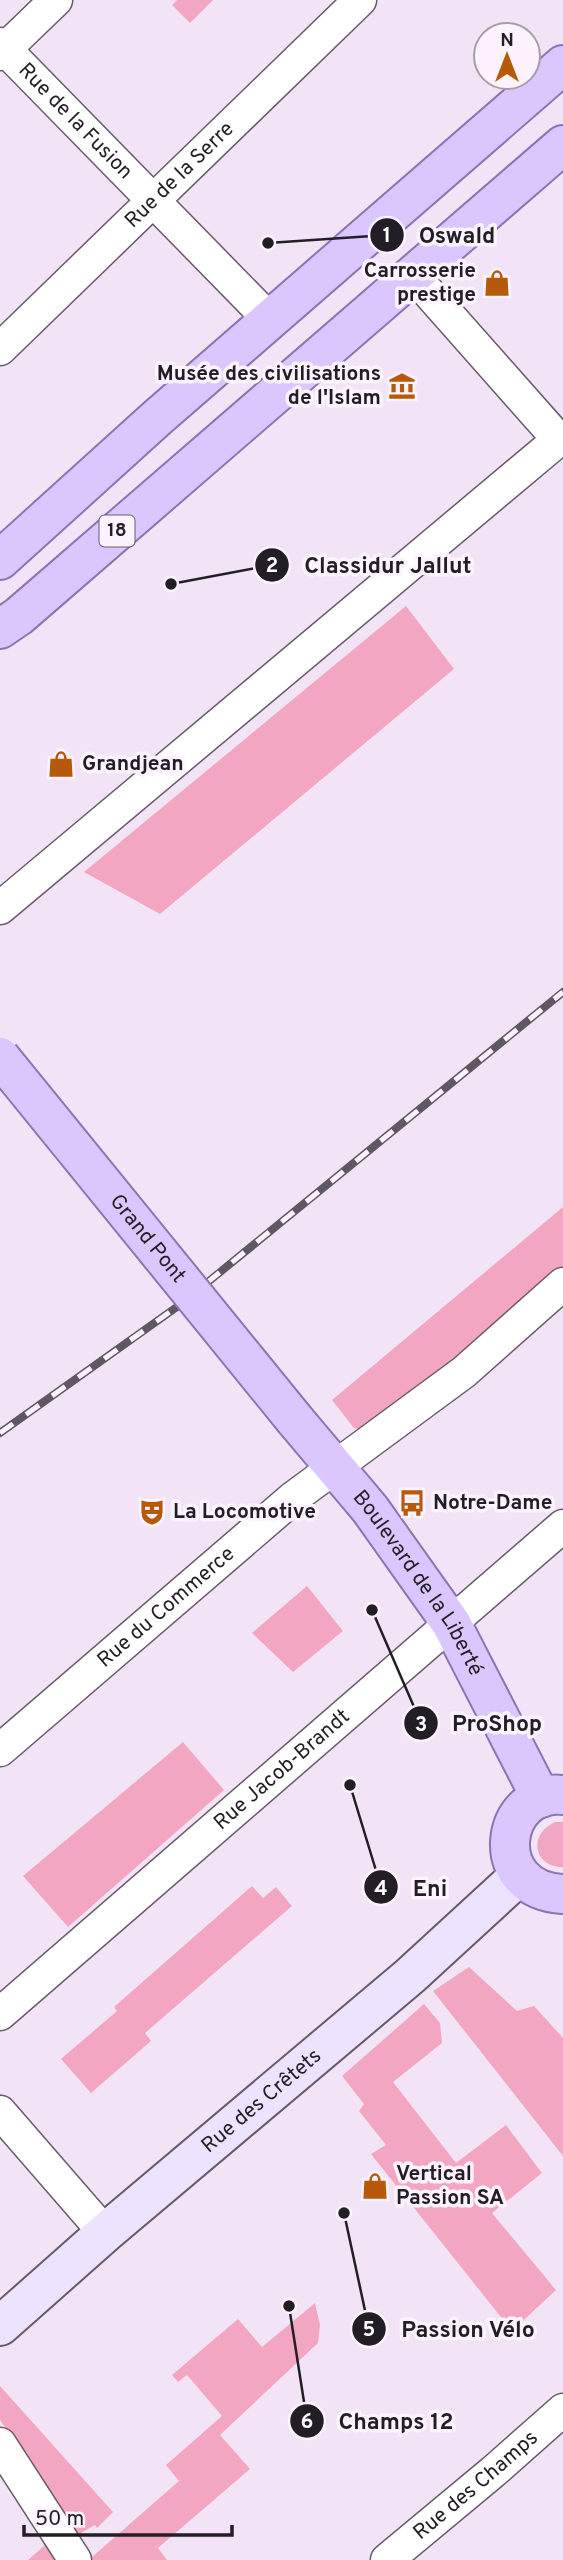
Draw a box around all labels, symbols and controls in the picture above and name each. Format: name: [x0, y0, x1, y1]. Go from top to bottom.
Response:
north arrow: [472, 21, 542, 91]
text: N: [500, 29, 514, 53]
street label: Rue de la Fusion: [12, 57, 139, 185]
street label: Rue de la Serre: [119, 116, 240, 234]
callout: Oswald: [369, 213, 509, 257]
text: 1: [383, 223, 391, 250]
text: Oswald: [419, 223, 495, 252]
place label: Carrosserie prestige: [364, 258, 476, 309]
shop icon: Carrosserie prestige: [482, 268, 512, 298]
place label: Musée des civilisations de l'Islam: [157, 361, 381, 412]
museum icon: Musée des civilisations de l'Islam: [387, 371, 417, 401]
road number: 18: [100, 516, 134, 546]
callout: Classidur Jallut: [255, 543, 485, 587]
text: 2: [266, 553, 278, 580]
text: Classidur Jallut: [304, 553, 472, 582]
shop icon: Grandjean: [46, 749, 76, 779]
place label: Grandjean: [82, 751, 184, 778]
street label: Grand Pont: [103, 1189, 192, 1289]
street label: Boulevard de la Liberté: [347, 1485, 489, 1680]
bus stop icon: Notre-Dame: [397, 1488, 427, 1518]
place label: Notre-Dame: [433, 1490, 552, 1517]
theatre icon: La Locomotive: [137, 1497, 167, 1527]
place label: La Locomotive: [173, 1499, 316, 1526]
street label: Rue du Commerce: [92, 1541, 240, 1674]
callout: ProShop: [403, 1701, 557, 1745]
street label: Rue Jacob-Brandt: [208, 1703, 356, 1836]
text: ProShop: [452, 1711, 542, 1740]
text: 3: [415, 1712, 427, 1739]
callout: Eni: [364, 1865, 461, 1909]
text: 4: [374, 1876, 388, 1903]
text: Eni: [413, 1876, 447, 1905]
street label: Rue des Crêtets: [196, 2043, 327, 2159]
place label: Vertical Passion SA: [396, 2161, 504, 2212]
shop icon: Vertical Passion SA: [360, 2171, 390, 2201]
callout: Passion Vélo: [352, 2307, 549, 2351]
text: 5: [363, 2317, 375, 2344]
text: Passion Vélo: [401, 2317, 535, 2346]
callout: Champs 12: [290, 2399, 468, 2443]
text: 6: [301, 2409, 313, 2436]
text: Champs 12: [339, 2409, 453, 2438]
street label: Rue des Champs: [408, 2425, 544, 2546]
scale bar: [24, 2494, 233, 2538]
text: 50 m: [35, 2506, 84, 2533]

